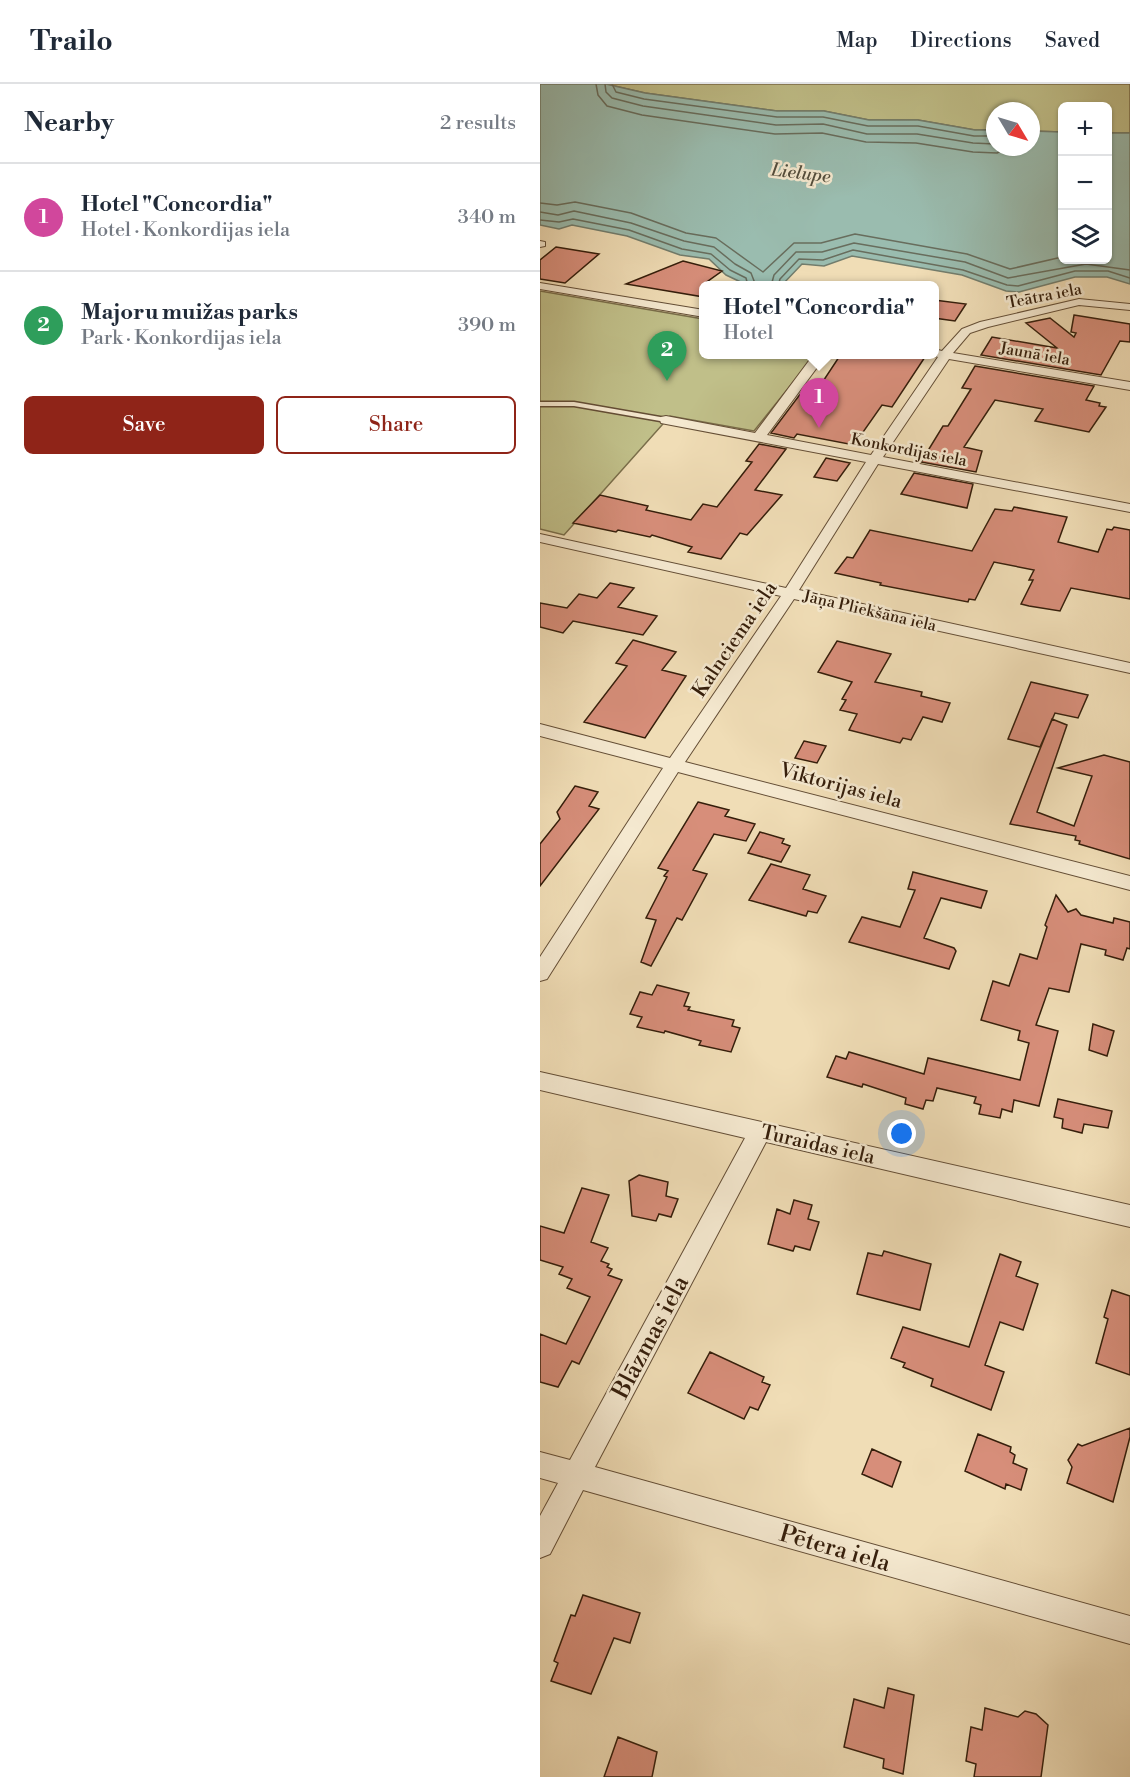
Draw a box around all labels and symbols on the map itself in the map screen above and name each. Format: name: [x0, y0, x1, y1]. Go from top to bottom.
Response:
north arrow: [986, 102, 1040, 156]
water label: Lielupe: [769, 158, 833, 189]
street label: Teātra iela: [1005, 279, 1084, 313]
pin: 2: [648, 332, 686, 381]
street label: Jaunā iela: [997, 338, 1072, 370]
pin: 1: [800, 378, 838, 428]
street label: Konkordijas iela: [849, 429, 969, 471]
street label: Kalnciema iela: [687, 576, 784, 703]
street label: Jāņa Pliekšāna iela: [800, 586, 939, 636]
street label: Viktorijas iela: [776, 758, 905, 815]
your location: [887, 1119, 916, 1148]
street label: Turaidas iela: [758, 1120, 878, 1171]
street label: Blāzmas iela: [605, 1270, 696, 1405]
street label: Pētera iela: [776, 1519, 895, 1579]

